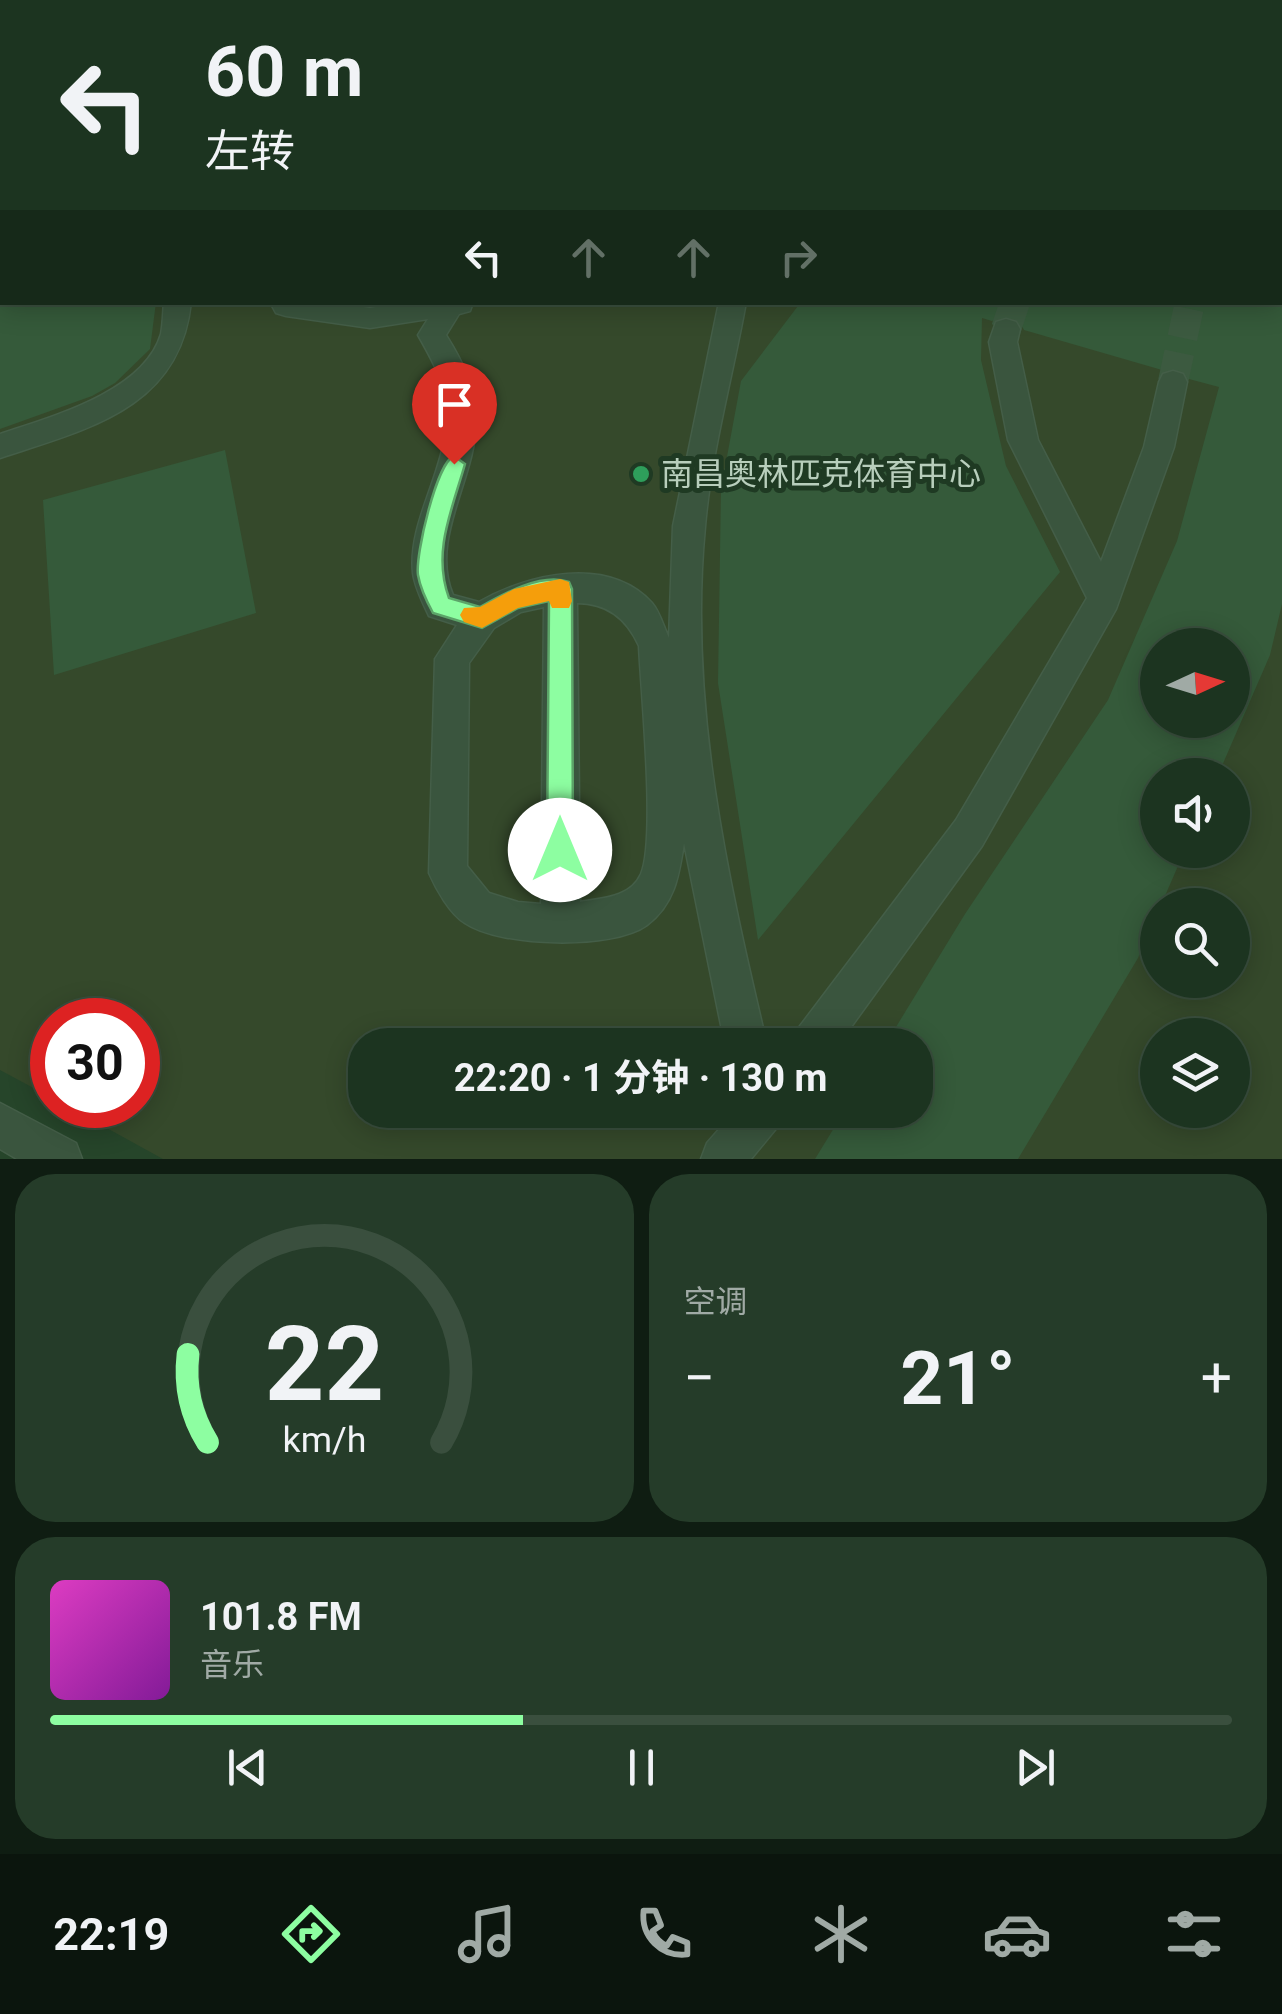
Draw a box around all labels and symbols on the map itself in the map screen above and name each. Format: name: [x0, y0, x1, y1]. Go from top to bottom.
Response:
pin: [412, 362, 497, 465]
place label: 南昌奥林匹克体育中心: [661, 455, 981, 493]
marker: 南昌奥林匹克体育中心: [630, 463, 652, 485]
north arrow: [1140, 628, 1250, 738]
position arrow: [508, 798, 612, 902]
speed limit sign: 30: [30, 998, 160, 1128]

